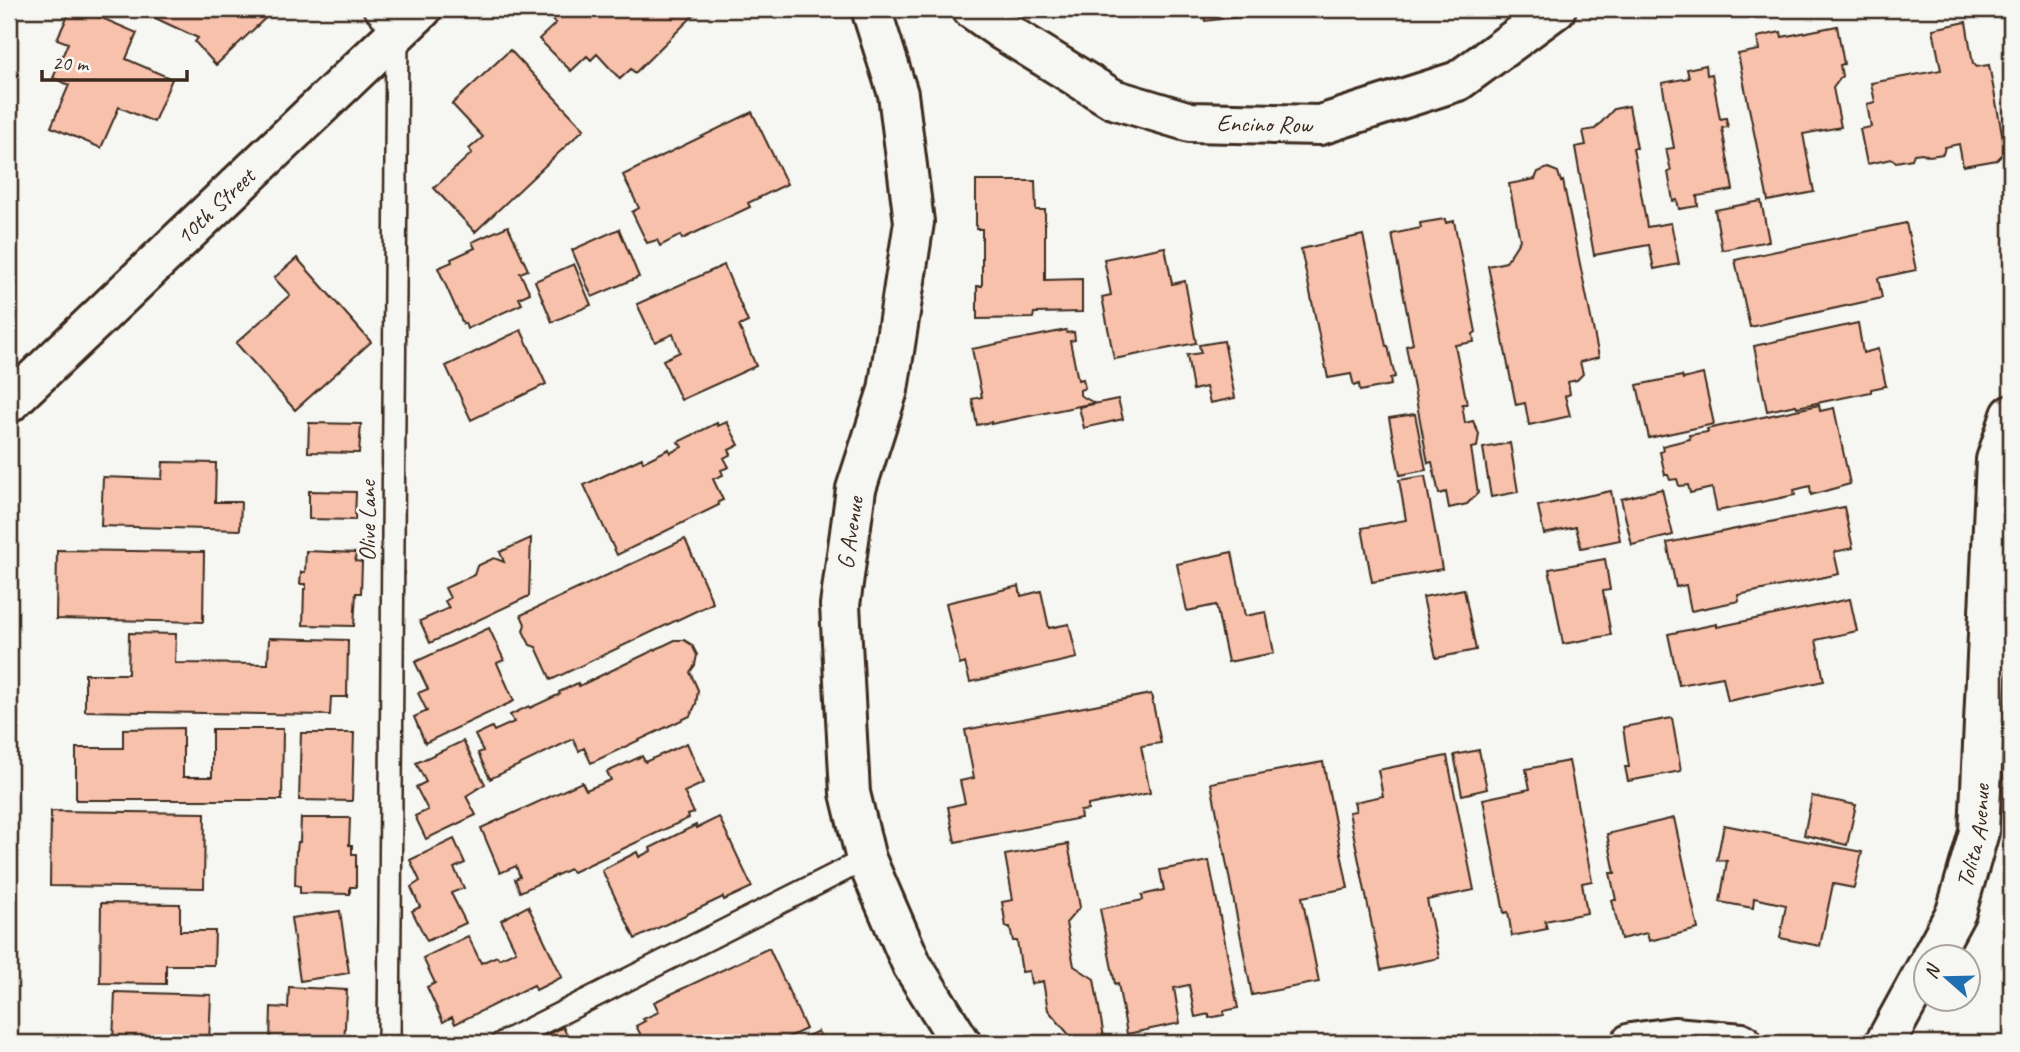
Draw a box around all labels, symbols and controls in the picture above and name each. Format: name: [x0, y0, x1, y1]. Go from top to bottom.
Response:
scale bar: [42, 38, 187, 82]
text: 20 m: [52, 50, 90, 76]
street label: Encino Row: [1216, 108, 1314, 140]
street label: 10th Street: [169, 160, 263, 251]
street label: Olive Lane: [352, 478, 382, 562]
street label: G Avenue: [830, 493, 870, 571]
street label: Tolita Avenue: [1949, 781, 1996, 891]
north arrow: [1912, 944, 1982, 1014]
text: N: [1919, 960, 1946, 982]

